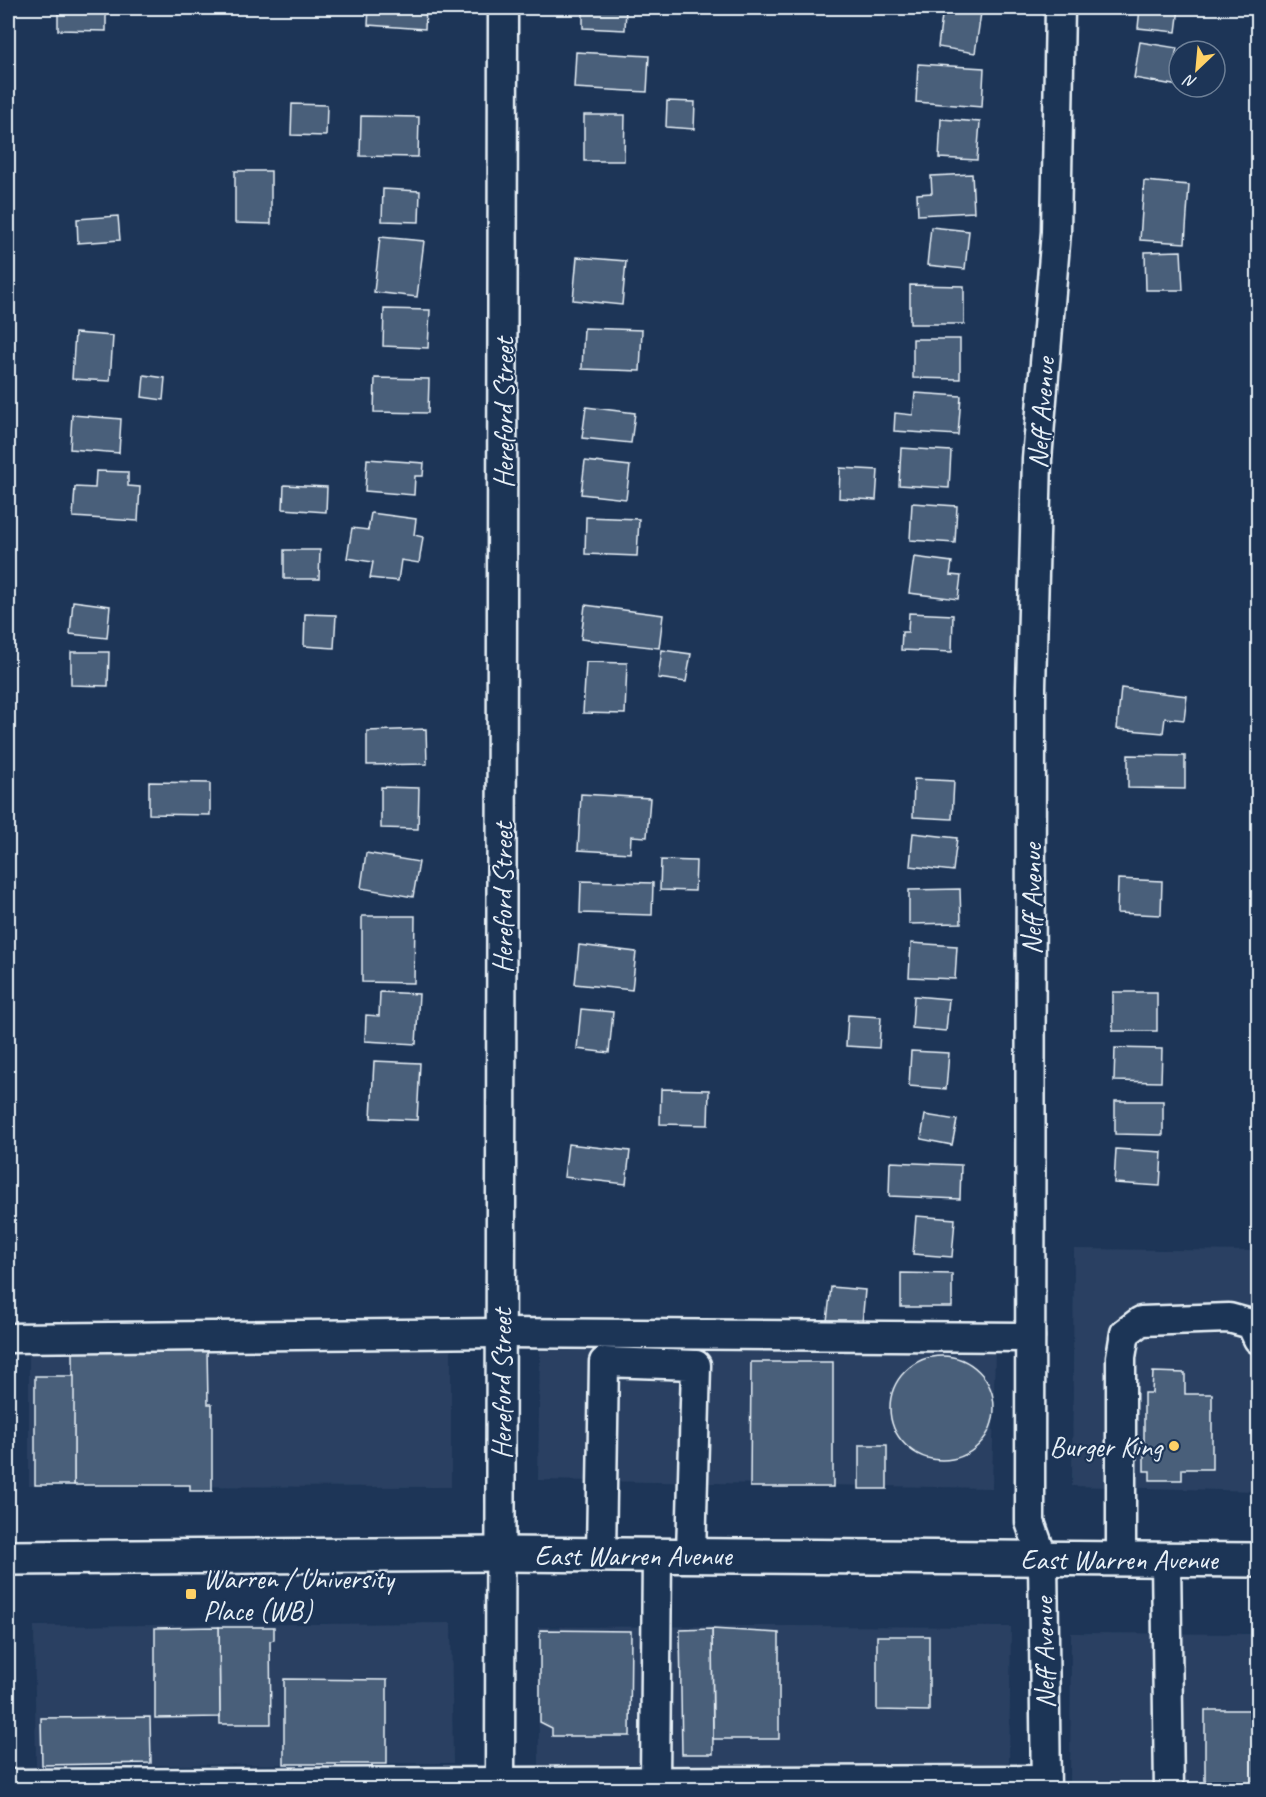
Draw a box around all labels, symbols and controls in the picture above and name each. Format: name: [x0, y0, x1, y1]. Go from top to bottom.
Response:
north arrow: [1167, 39, 1227, 99]
text: N: [1179, 69, 1200, 93]
street label: Hereford Street: [486, 335, 521, 488]
street label: Neff Avenue: [1020, 354, 1062, 470]
street label: Hereford Street: [485, 820, 520, 973]
street label: Neff Avenue: [1014, 841, 1049, 955]
street label: Hereford Street: [484, 1306, 519, 1459]
place label: Burger King: [1049, 1429, 1164, 1464]
marker: Burger King: [1167, 1439, 1181, 1453]
street label: East Warren Avenue: [534, 1538, 733, 1573]
street label: East Warren Avenue: [1020, 1542, 1219, 1577]
place label: Warren / University Place (WB): [203, 1561, 396, 1628]
marker: Warren / University Place (WB): [184, 1587, 198, 1601]
street label: Neff Avenue: [1025, 1595, 1062, 1709]

